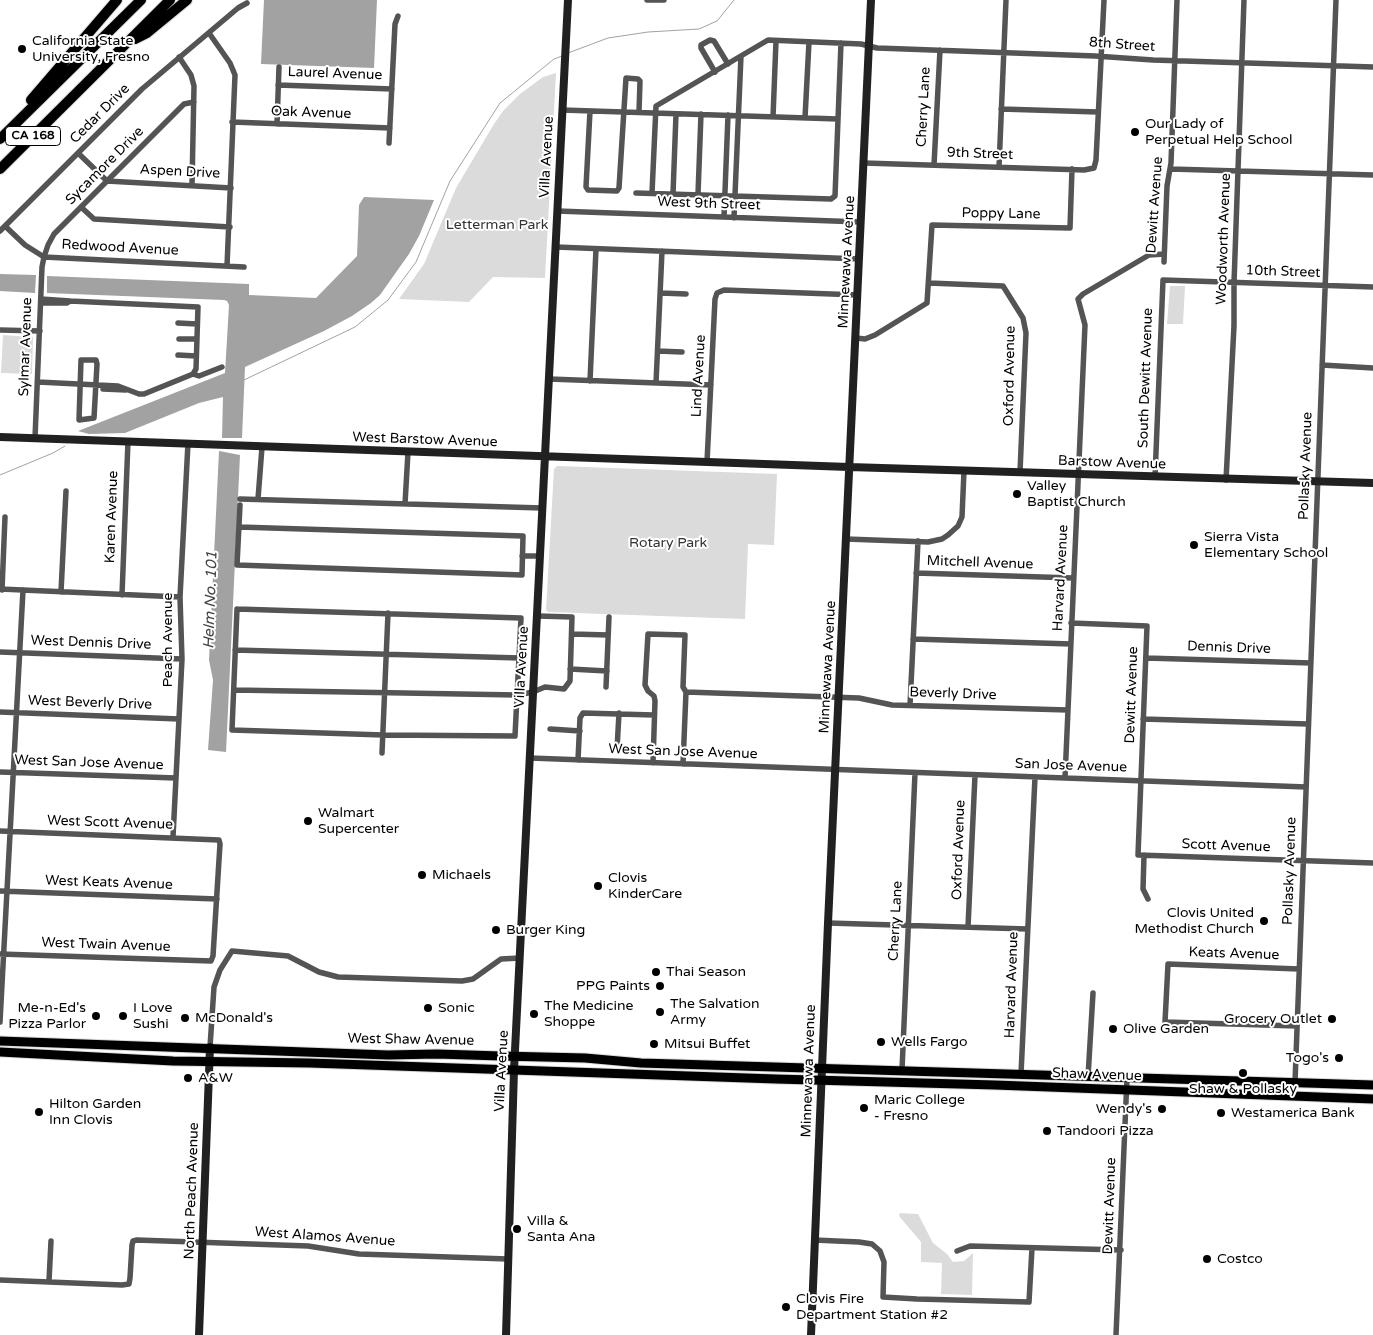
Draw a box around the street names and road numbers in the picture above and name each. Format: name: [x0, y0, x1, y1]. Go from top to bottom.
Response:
street label: 8th Street: [1088, 34, 1156, 56]
street label: Laurel Avenue: [287, 64, 383, 84]
street label: Cherry Lane: [914, 66, 934, 148]
street label: Cedar Drive: [67, 81, 133, 147]
street label: Oak Avenue: [270, 103, 352, 123]
street label: Villa Avenue: [536, 116, 558, 198]
street label: Sycamore Drive: [62, 123, 148, 209]
road number: CA 168: [5, 126, 60, 146]
street label: 9th Street: [947, 144, 1013, 164]
street label: Dewitt Avenue: [1143, 156, 1167, 254]
street label: Aspen Drive: [139, 162, 221, 182]
street label: Woodworth Avenue: [1213, 173, 1235, 305]
street label: West 9th Street: [657, 194, 761, 214]
street label: Minnewawa Avenue: [835, 195, 859, 329]
street label: Poppy Lane: [961, 205, 1041, 223]
street label: Redwood Avenue: [61, 237, 179, 259]
street label: 10th Street: [1245, 262, 1321, 282]
street label: Sylmar Avenue: [16, 297, 36, 397]
street label: South Dewitt Avenue: [1135, 308, 1157, 448]
street label: Oxford Avenue: [1001, 326, 1019, 426]
street label: Lind Avenue: [688, 334, 710, 418]
street label: Pollasky Avenue: [1296, 412, 1316, 520]
street label: West Barstow Avenue: [352, 429, 498, 451]
street label: Barstow Avenue: [1058, 453, 1166, 473]
street label: Karen Avenue: [102, 470, 122, 564]
street label: Harvard Avenue: [1050, 524, 1072, 632]
street label: Mitchell Avenue: [926, 553, 1034, 573]
street label: Peach Avenue: [160, 593, 176, 687]
street label: Minnewawa Avenue: [816, 600, 840, 734]
street label: Villa Avenue: [511, 626, 533, 708]
street label: West Dennis Drive: [30, 632, 152, 654]
street label: Dennis Drive: [1187, 638, 1271, 658]
street label: Dewitt Avenue: [1122, 646, 1142, 744]
street label: Beverly Drive: [909, 684, 997, 704]
street label: West Beverly Drive: [28, 692, 152, 714]
street label: West San Jose Avenue: [608, 741, 758, 763]
street label: West San Jose Avenue: [14, 752, 164, 774]
street label: San Jose Avenue: [1015, 756, 1127, 776]
street label: Oxford Avenue: [949, 800, 969, 900]
street label: West Scott Avenue: [47, 812, 173, 834]
street label: Pollasky Avenue: [1280, 817, 1300, 925]
street label: Scott Avenue: [1181, 836, 1271, 856]
street label: West Keats Avenue: [45, 872, 173, 894]
street label: Cherry Lane: [886, 880, 906, 962]
street label: Harvard Avenue: [1002, 931, 1022, 1039]
street label: West Twain Avenue: [41, 934, 171, 956]
street label: Keats Avenue: [1188, 944, 1280, 964]
street label: Minnewawa Avenue: [798, 1004, 820, 1138]
street label: West Shaw Avenue: [348, 1030, 474, 1050]
street label: Villa Avenue: [491, 1030, 513, 1112]
street label: Shaw Avenue: [1052, 1065, 1142, 1085]
street label: North Peach Avenue: [181, 1122, 203, 1260]
street label: Dewitt Avenue: [1100, 1157, 1120, 1255]
street label: West Alamos Avenue: [254, 1224, 396, 1250]

